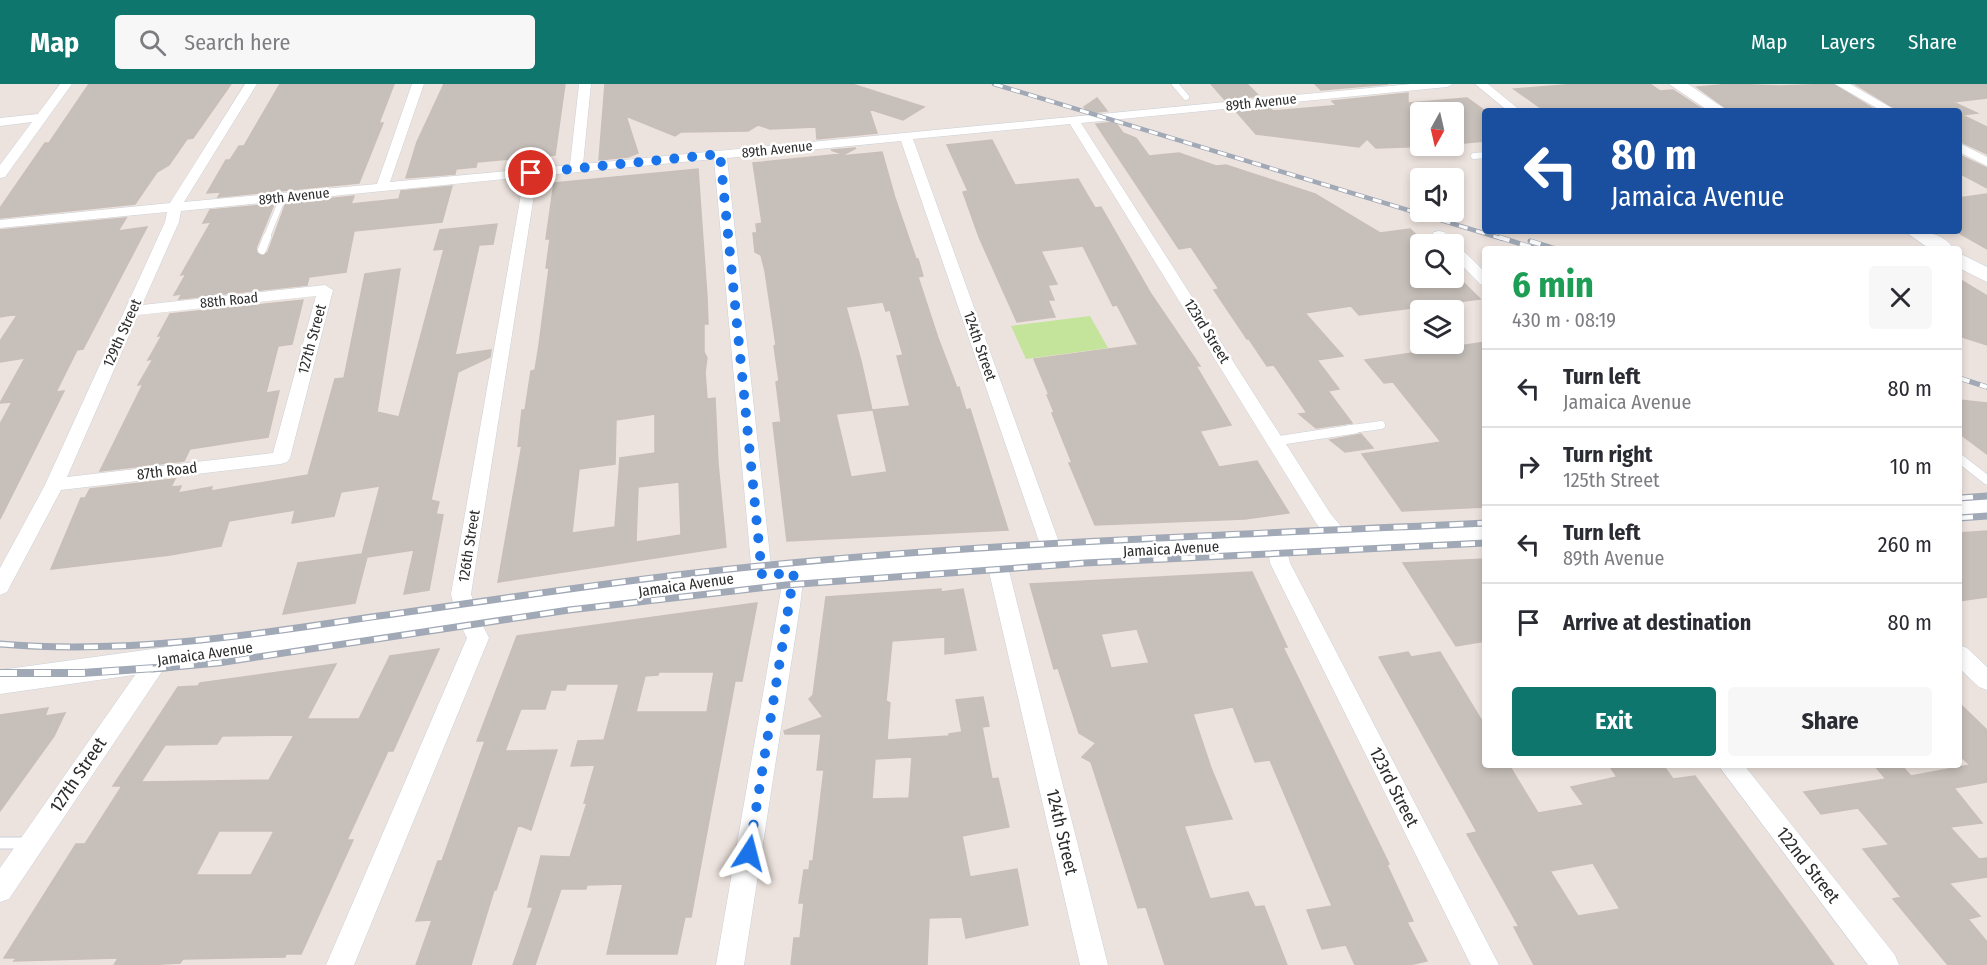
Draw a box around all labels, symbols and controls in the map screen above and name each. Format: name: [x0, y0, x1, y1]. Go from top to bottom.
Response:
search box: [115, 15, 535, 69]
text: Map: [30, 26, 79, 59]
icon: search: [136, 26, 169, 59]
text: Search here: [184, 29, 290, 56]
text: Map: [1751, 29, 1787, 55]
text: Layers: [1820, 29, 1875, 55]
text: Share: [1908, 29, 1957, 55]
street label: 89th Avenue: [1225, 90, 1297, 115]
north arrow: [1410, 102, 1464, 156]
map controls: [1410, 102, 1464, 354]
text: 80 m: [1611, 130, 1697, 180]
icon: left: [1512, 132, 1590, 210]
street label: 89th Avenue: [741, 137, 813, 162]
pin: [505, 147, 556, 198]
icon: arrive: [514, 156, 547, 189]
button: sound: [1410, 168, 1464, 222]
text: Jamaica Avenue: [1611, 181, 1784, 213]
street label: 89th Avenue: [258, 184, 330, 209]
button: search: [1410, 234, 1464, 288]
text: 6 min: [1512, 263, 1594, 307]
button: close: [1869, 266, 1932, 329]
street label: 88th Road: [199, 289, 259, 312]
street label: 129th Street: [99, 296, 145, 370]
street label: 123rd Street: [1180, 296, 1234, 367]
button: layers: [1410, 300, 1464, 354]
street label: 127th Street: [294, 302, 330, 376]
text: 430 m · 08:19: [1512, 308, 1616, 332]
street label: 124th Street: [960, 309, 1000, 383]
text: Turn left: [1563, 363, 1641, 390]
icon: left: [1512, 372, 1545, 405]
text: 80 m: [1887, 375, 1932, 402]
text: Jamaica Avenue: [1563, 390, 1691, 414]
text: Turn right: [1563, 441, 1652, 468]
icon: right: [1512, 450, 1545, 483]
text: 10 m: [1890, 453, 1932, 480]
street label: 87th Road: [136, 458, 198, 484]
text: 125th Street: [1563, 468, 1660, 492]
street label: 126th Street: [454, 508, 484, 584]
text: Turn left: [1563, 519, 1641, 546]
icon: left: [1512, 528, 1545, 561]
text: 260 m: [1878, 531, 1932, 558]
street label: Jamaica Avenue: [1122, 537, 1220, 561]
text: 89th Avenue: [1563, 546, 1664, 570]
street label: Jamaica Avenue: [637, 569, 735, 601]
icon: arrive: [1512, 606, 1545, 639]
text: Arrive at destination: [1563, 609, 1751, 636]
text: 80 m: [1887, 609, 1932, 636]
street label: Jamaica Avenue: [156, 638, 254, 670]
button: Exit: [1512, 687, 1716, 756]
button: Share: [1728, 687, 1932, 756]
street label: 127th Street: [45, 733, 111, 817]
street label: 123rd Street: [1364, 743, 1424, 831]
street label: 124th Street: [1041, 787, 1083, 877]
position arrow: [717, 821, 781, 885]
street label: 122nd Street: [1771, 823, 1845, 908]

